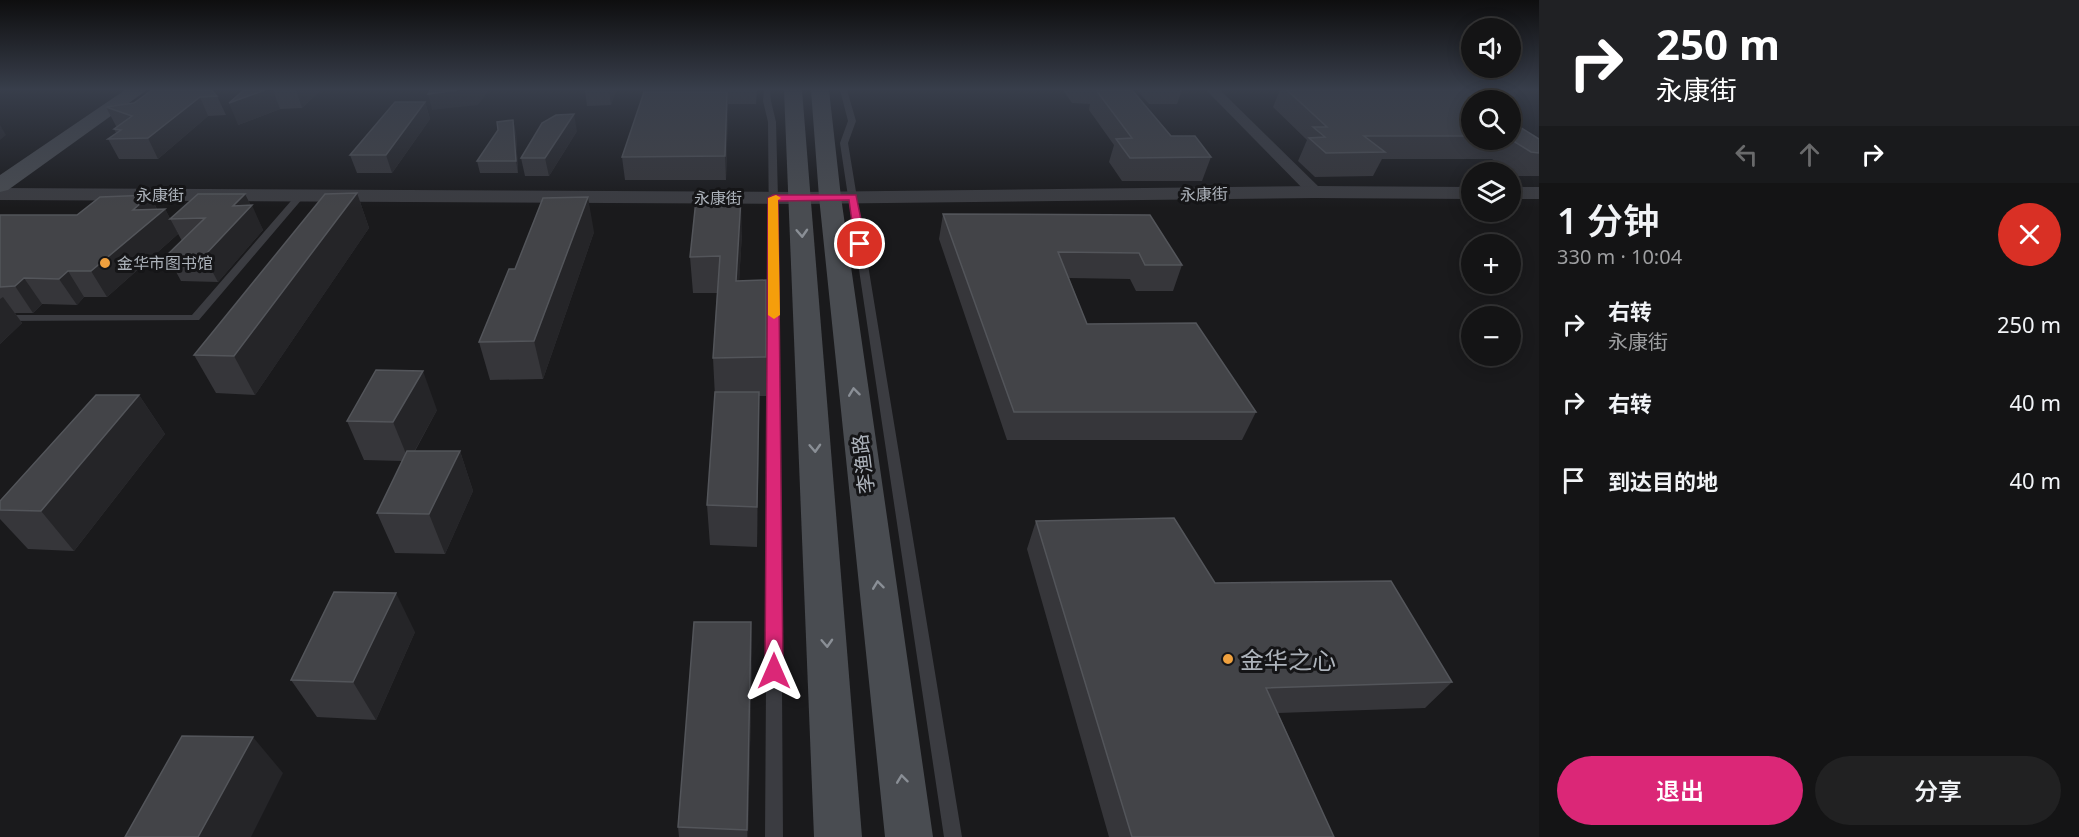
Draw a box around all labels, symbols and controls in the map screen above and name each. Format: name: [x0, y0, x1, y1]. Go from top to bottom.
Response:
text: 250 m: [1656, 15, 1780, 72]
map controls: [1461, 18, 1521, 366]
button: sound: [1461, 18, 1521, 78]
icon: right: [1557, 24, 1635, 102]
text: 永康街: [1656, 71, 1737, 108]
button: search: [1461, 90, 1521, 150]
icon: left: [1730, 138, 1763, 171]
icon: ahead: [1793, 138, 1826, 171]
icon: right: [1856, 138, 1889, 171]
button: layers: [1461, 162, 1521, 222]
street label: 永康街: [1180, 183, 1228, 205]
street label: 永康街: [136, 184, 184, 206]
street label: 永康街: [694, 187, 742, 209]
text: 1 分钟: [1557, 196, 1659, 245]
button: close: [1998, 203, 2061, 266]
pin: [834, 218, 885, 269]
icon: arrive: [843, 227, 876, 260]
one-way arrow: [795, 228, 808, 237]
button: +: [1461, 234, 1521, 294]
text: 330 m · 10:04: [1557, 243, 1682, 270]
place label: 金华市图书馆: [117, 252, 213, 274]
marker: 金华市图书馆: [98, 256, 112, 270]
text: 右转: [1608, 296, 1652, 326]
button: −: [1461, 306, 1521, 366]
icon: right: [1557, 308, 1590, 341]
text: 250 m: [1997, 309, 2061, 339]
text: 永康街: [1608, 328, 1668, 355]
icon: right: [1557, 386, 1590, 419]
one-way arrow: [848, 387, 861, 396]
text: 40 m: [2010, 387, 2061, 417]
text: 右转: [1608, 388, 1652, 418]
street label: 李渔路: [846, 433, 880, 495]
one-way arrow: [808, 444, 821, 453]
icon: arrive: [1557, 464, 1590, 497]
text: 40 m: [2010, 465, 2061, 495]
text: 到达目的地: [1608, 466, 1718, 496]
one-way arrow: [872, 581, 885, 590]
one-way arrow: [820, 638, 833, 647]
position arrow: [742, 639, 806, 703]
place label: 金华之心: [1240, 643, 1336, 676]
marker: 金华之心: [1221, 652, 1235, 666]
button: 退出: [1557, 756, 1803, 825]
button: 分享: [1815, 756, 2061, 825]
one-way arrow: [896, 774, 908, 784]

